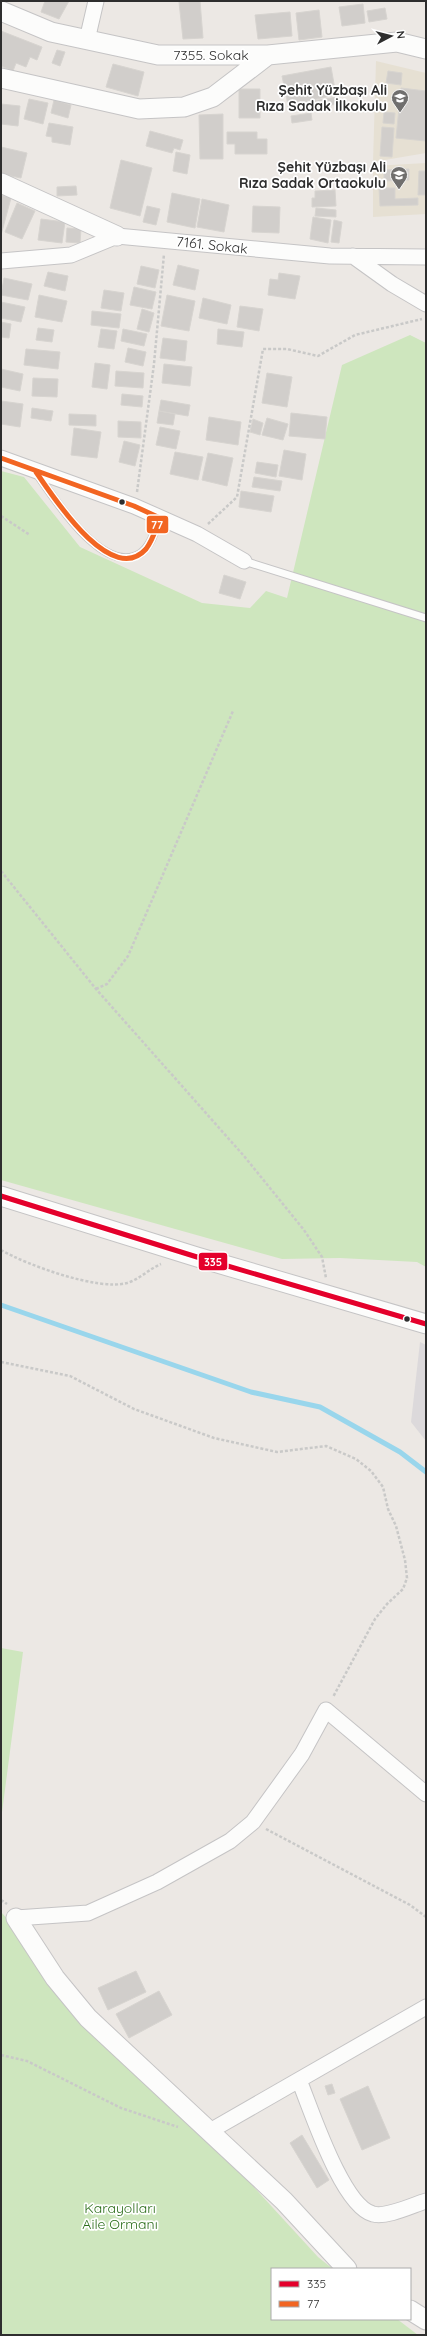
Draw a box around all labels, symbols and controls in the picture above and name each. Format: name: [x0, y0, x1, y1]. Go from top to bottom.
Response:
north arrow: [371, 16, 411, 56]
text: N: [393, 30, 408, 40]
street label: 7355. Sokak: [173, 46, 249, 64]
place label: Şehit Yüzbaşı Ali Rıza Sadak İlkokulu: [256, 81, 387, 115]
school or university icon: Şehit Yüzbaşı Ali Rıza Sadak İlkokulu: [390, 88, 410, 113]
place label: Şehit Yüzbaşı Ali Rıza Sadak Ortaokulu: [239, 158, 386, 192]
school or university icon: Şehit Yüzbaşı Ali Rıza Sadak Ortaokulu: [389, 165, 409, 190]
street label: 7161. Sokak: [175, 232, 249, 258]
unlabelled marker: [117, 497, 127, 507]
line badge: 77: [146, 515, 169, 534]
text: 77: [151, 518, 163, 532]
line badge: 335: [198, 1252, 228, 1271]
text: 335: [204, 1255, 222, 1269]
unlabelled marker: [402, 1314, 412, 1324]
park label: Karayolları Aile Ormanı: [82, 2199, 158, 2233]
legend: [271, 2268, 411, 2320]
text: 335: [307, 2276, 326, 2291]
text: 77: [307, 2296, 319, 2311]

